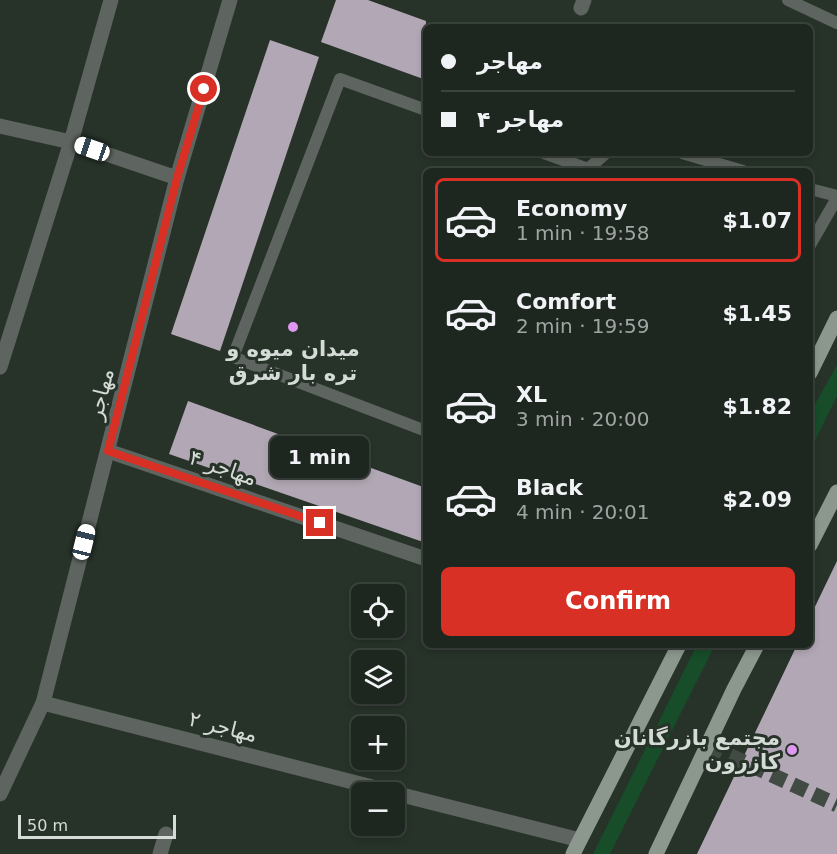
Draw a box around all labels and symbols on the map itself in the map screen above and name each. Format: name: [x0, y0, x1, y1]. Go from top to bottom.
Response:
route start: [190, 75, 217, 102]
car: [72, 135, 112, 163]
marker: میدان میوه و تره بار شرق: [286, 320, 300, 334]
place label: میدان میوه و تره بار شرق: [225, 337, 360, 385]
street label: مهاجر: [83, 366, 119, 423]
callout: 1 min: [270, 436, 370, 478]
street label: مهاجر ۴: [186, 445, 260, 491]
route end: [306, 509, 333, 536]
car: [71, 522, 97, 562]
street label: مهاجر ۲: [186, 707, 260, 747]
place label: مجتمع بازرگانان کازرون: [614, 725, 781, 774]
marker: مجتمع بازرگانان کازرون: [785, 743, 799, 757]
scale bar: [18, 812, 176, 840]

